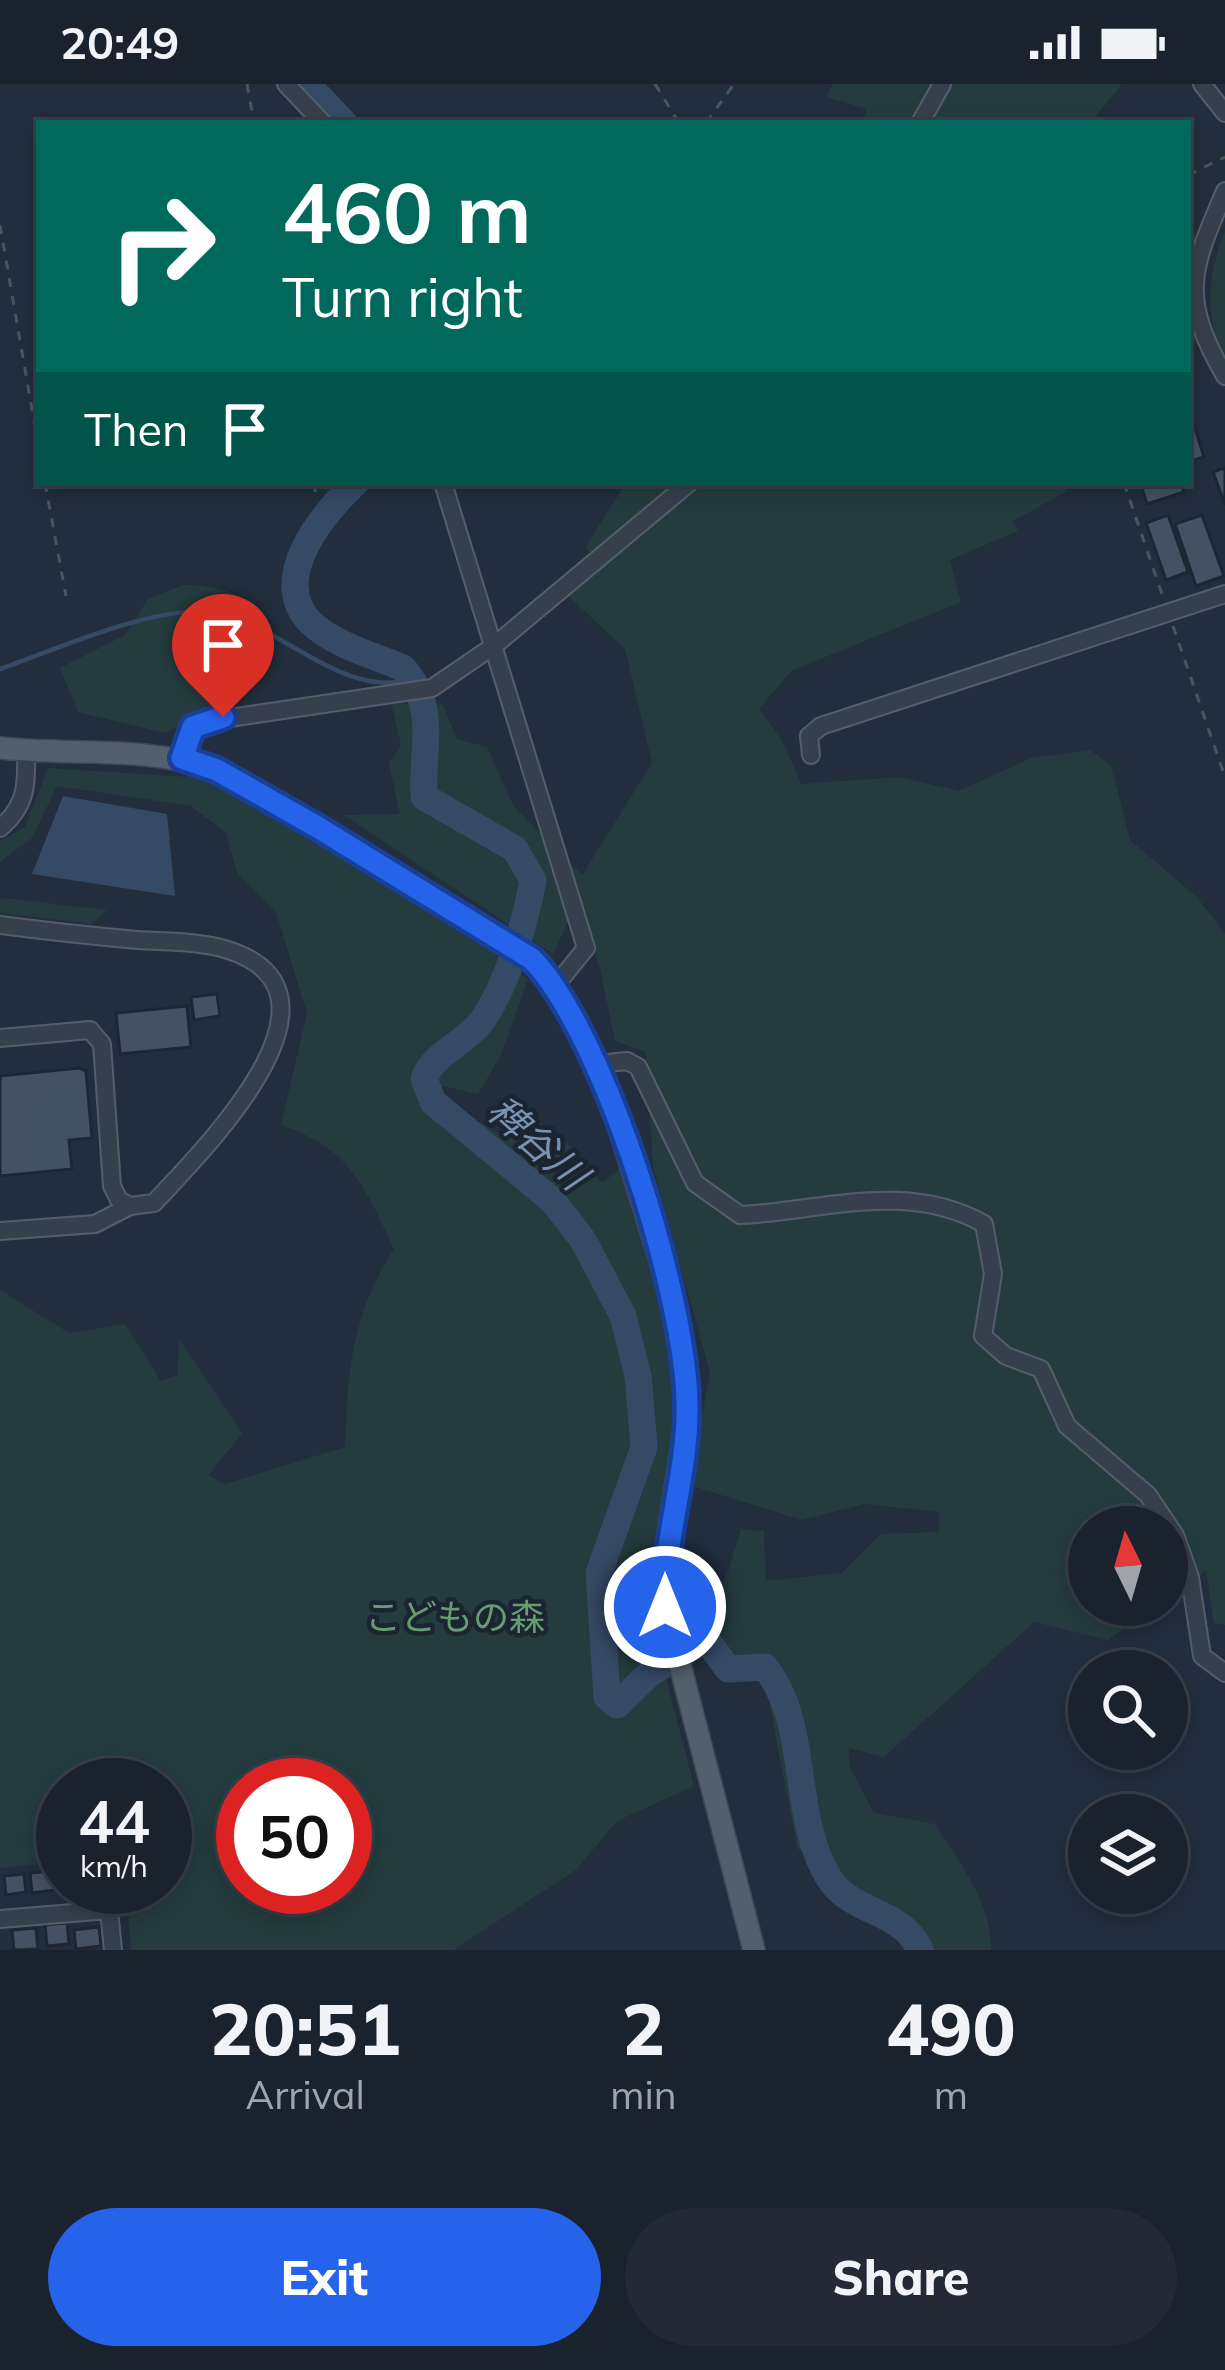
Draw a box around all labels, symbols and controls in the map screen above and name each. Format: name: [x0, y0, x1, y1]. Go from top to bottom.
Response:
text: 20:49: [60, 14, 179, 70]
text: 460 m: [282, 159, 532, 264]
icon: right: [84, 168, 240, 324]
text: Turn right: [282, 263, 523, 331]
icon: arrive: [212, 396, 278, 462]
text: Then: [84, 401, 188, 457]
pin: [172, 594, 274, 717]
icon: arrive: [190, 612, 256, 678]
water label: 稗谷川: [478, 1085, 601, 1202]
north arrow: [1068, 1506, 1188, 1626]
map controls: [1068, 1506, 1188, 1914]
position arrow: [602, 1544, 728, 1670]
park label: こどもの森: [365, 1594, 545, 1639]
button: search: [1068, 1650, 1188, 1770]
speed limit sign: 50: [216, 1758, 372, 1914]
text: 44: [78, 1783, 150, 1858]
button: layers: [1068, 1794, 1188, 1914]
text: km/h: [80, 1847, 148, 1885]
text: 20:51: [209, 1983, 401, 2073]
text: 2: [622, 1983, 665, 2073]
text: 490: [886, 1983, 1016, 2073]
text: Arrival: [245, 2070, 365, 2119]
text: min: [610, 2070, 677, 2119]
text: m: [934, 2070, 968, 2119]
button: Exit: [48, 2208, 601, 2346]
button: Share: [625, 2208, 1177, 2346]

